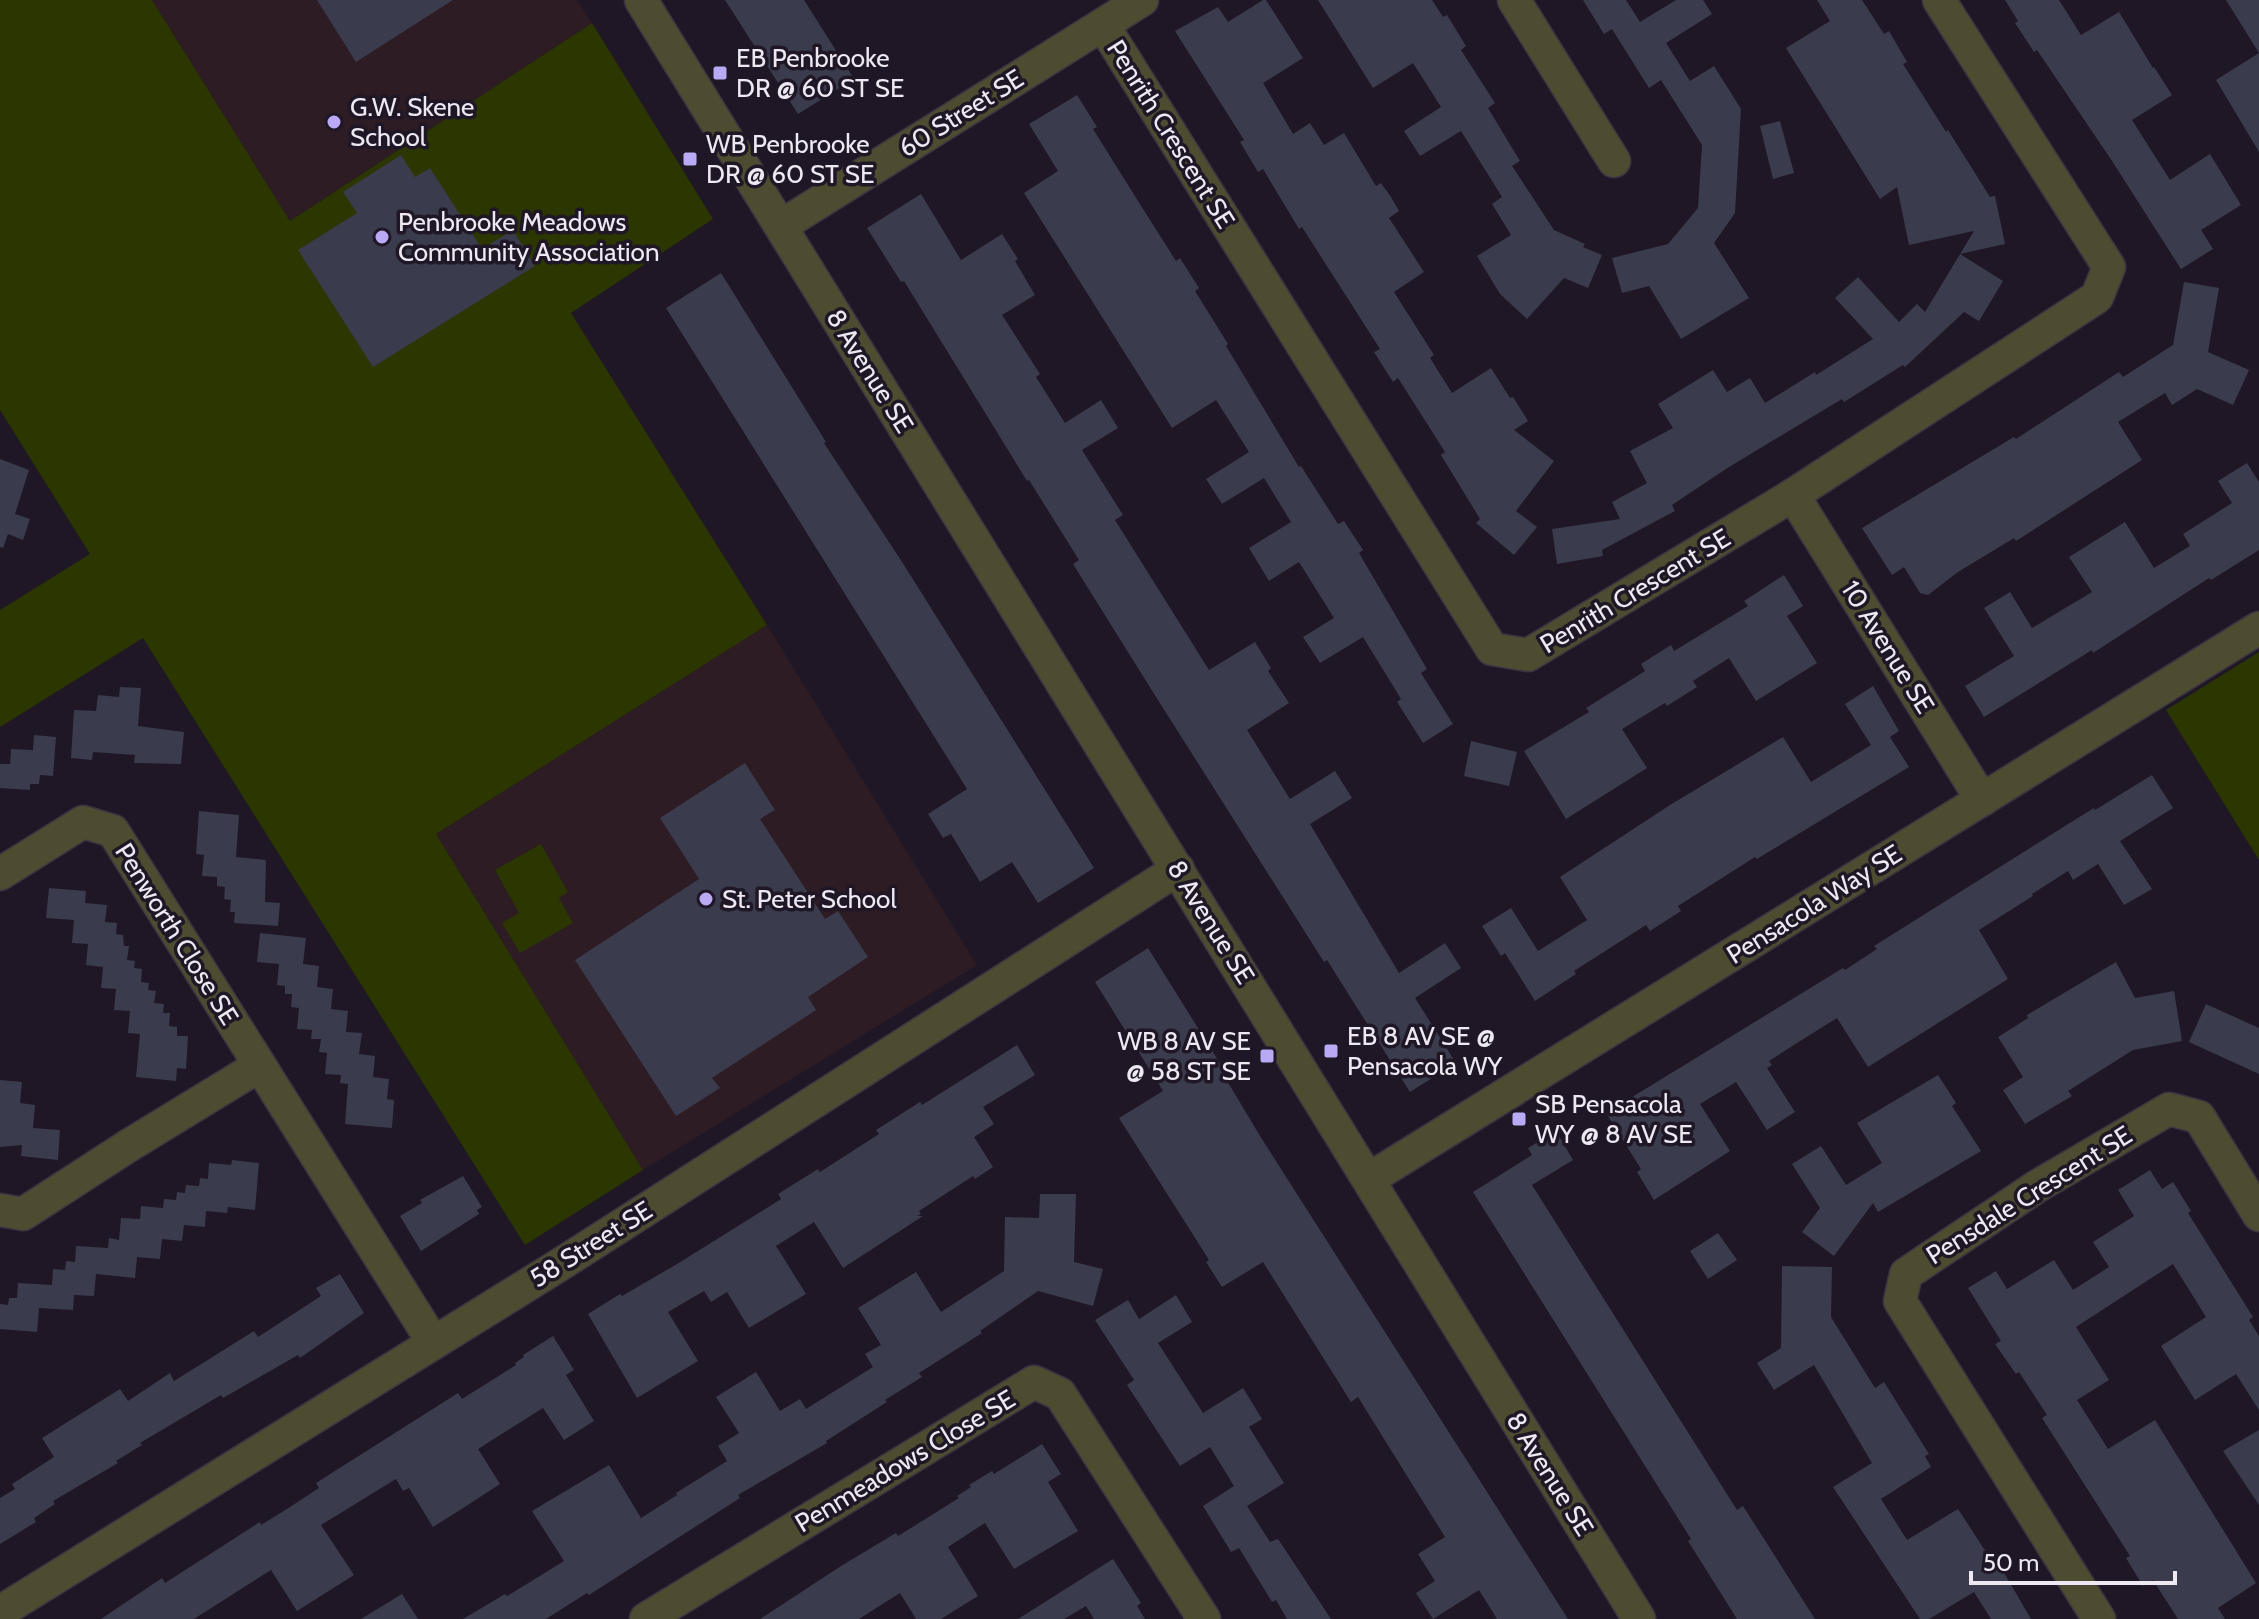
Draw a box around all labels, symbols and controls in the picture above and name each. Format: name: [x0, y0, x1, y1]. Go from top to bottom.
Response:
street label: Penrith Crescent SE: [1100, 34, 1242, 234]
place label: EB Penbrooke DR @ 60 ST SE: [736, 42, 904, 104]
street label: 60 Street SE: [893, 62, 1029, 164]
marker: EB Penbrooke DR @ 60 ST SE: [711, 64, 729, 82]
place label: G.W. Skene School: [350, 91, 474, 153]
marker: G.W. Skene School: [325, 113, 343, 131]
place label: WB Penbrooke DR @ 60 ST SE: [706, 128, 874, 190]
marker: WB Penbrooke DR @ 60 ST SE: [681, 150, 699, 168]
place label: Penbrooke Meadows Community Association: [398, 206, 659, 268]
marker: Penbrooke Meadows Community Association: [373, 228, 391, 246]
street label: 8 Avenue SE: [819, 303, 921, 439]
street label: Penrith Crescent SE: [1534, 522, 1736, 660]
street label: 10 Avenue SE: [1835, 575, 1941, 719]
street label: Penworth Close SE: [108, 837, 246, 1031]
street label: Pensacola Way SE: [1721, 837, 1907, 971]
street label: 8 Avenue SE: [1160, 854, 1262, 990]
place label: St. Peter School: [722, 883, 897, 915]
marker: St. Peter School: [697, 890, 715, 908]
place label: EB 8 AV SE @ Pensacola WY: [1347, 1020, 1503, 1082]
place label: WB 8 AV SE @ 58 ST SE: [1117, 1025, 1251, 1087]
marker: EB 8 AV SE @ Pensacola WY: [1322, 1042, 1340, 1060]
marker: WB 8 AV SE @ 58 ST SE: [1258, 1047, 1276, 1065]
place label: SB Pensacola WY @ 8 AV SE: [1535, 1088, 1693, 1150]
marker: SB Pensacola WY @ 8 AV SE: [1510, 1110, 1528, 1128]
street label: Pensdale Crescent SE: [1920, 1119, 2138, 1271]
street label: 58 Street SE: [524, 1194, 658, 1294]
street label: Penmeadows Close SE: [789, 1383, 1021, 1539]
street label: 8 Avenue SE: [1499, 1406, 1601, 1542]
scale bar: [1971, 1535, 2175, 1585]
text: 50 m: [1983, 1548, 2039, 1577]

